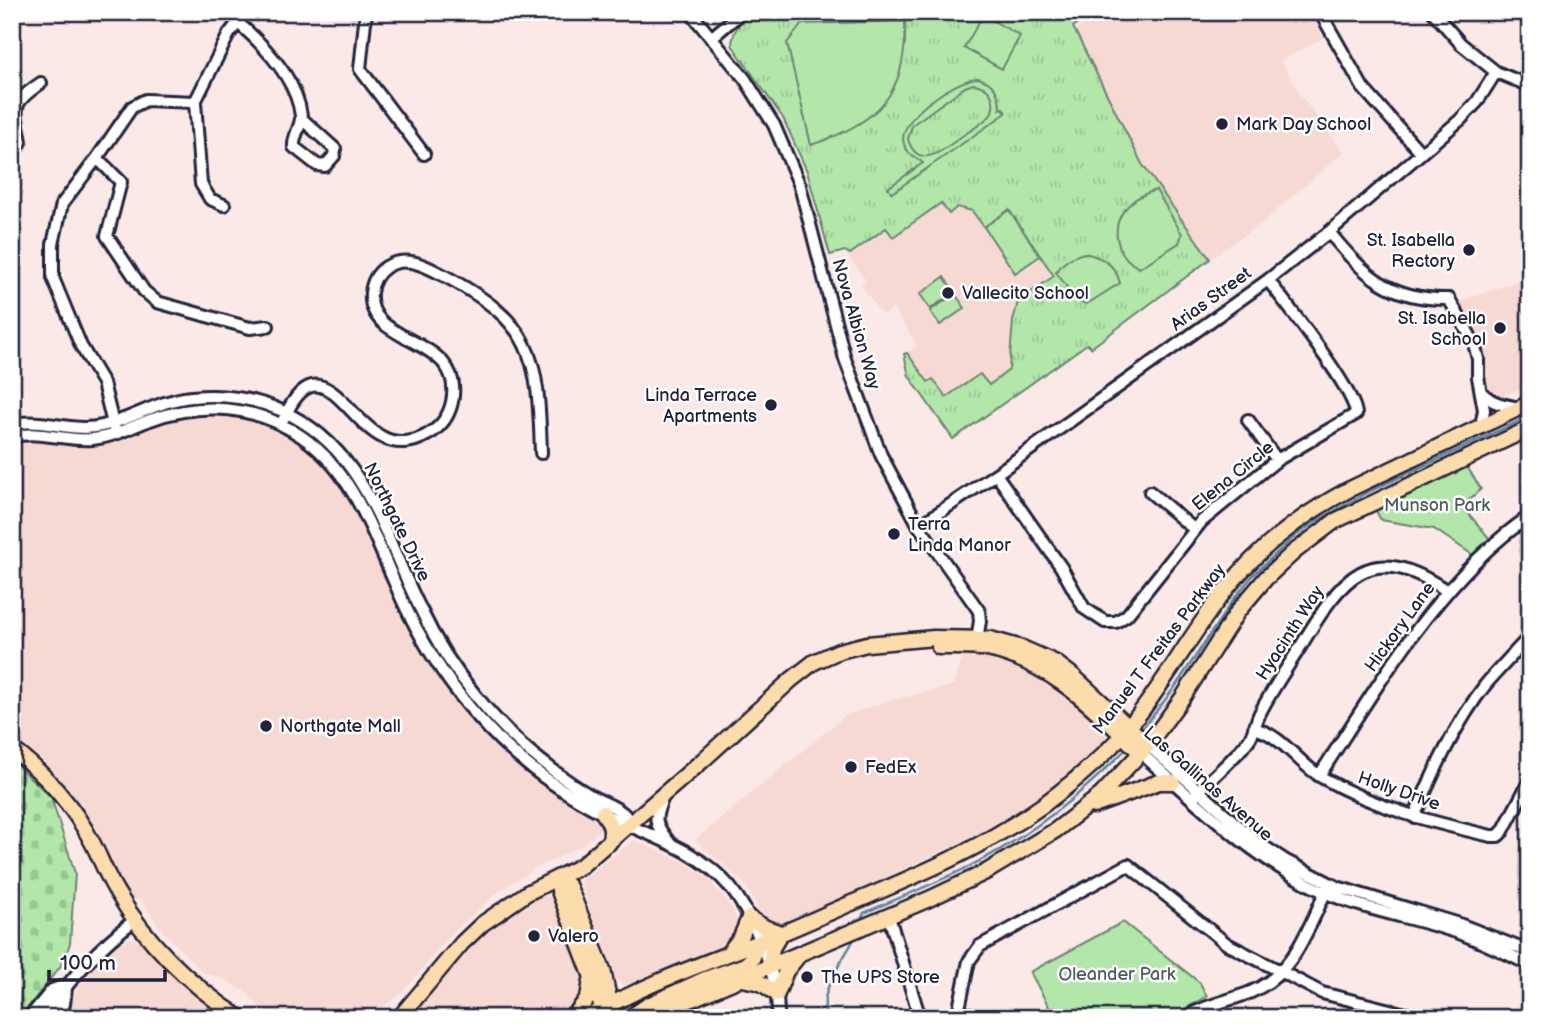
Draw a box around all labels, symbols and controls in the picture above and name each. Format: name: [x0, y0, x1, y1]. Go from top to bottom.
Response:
place label: Mark Day School: [1236, 114, 1371, 135]
marker: Mark Day School: [1214, 116, 1230, 132]
place label: St. Isabella Rectory: [1367, 230, 1456, 272]
marker: St. Isabella Rectory: [1461, 242, 1477, 258]
street label: Nova Albion Way: [827, 256, 885, 392]
street label: Arias Street: [1167, 262, 1256, 335]
place label: Vallecito School: [962, 283, 1089, 304]
marker: Vallecito School: [940, 285, 956, 301]
place label: St. Isabella School: [1398, 308, 1486, 350]
marker: St. Isabella School: [1492, 320, 1508, 336]
place label: Linda Terrace Apartments: [645, 385, 757, 427]
marker: Linda Terrace Apartments: [763, 397, 779, 413]
street label: Elena Circle: [1188, 437, 1278, 515]
street label: Northgate Drive: [359, 459, 435, 585]
park label: Munson Park: [1384, 495, 1490, 516]
place label: Terra Linda Manor: [908, 514, 1011, 556]
marker: Terra Linda Manor: [886, 526, 902, 542]
street label: Manuel T Freitas Parkway: [1088, 559, 1230, 738]
street label: Hickory Lane: [1360, 578, 1440, 676]
street label: Hyacinth Way: [1252, 581, 1329, 684]
place label: Northgate Mall: [280, 716, 401, 737]
marker: Northgate Mall: [258, 718, 274, 734]
street label: Las Gallinas Avenue: [1139, 722, 1277, 846]
place label: FedEx: [865, 757, 917, 778]
marker: FedEx: [843, 759, 859, 775]
street label: Holly Drive: [1355, 767, 1443, 815]
place label: Valero: [548, 926, 599, 947]
marker: Valero: [526, 928, 542, 944]
scale bar: [49, 939, 164, 983]
text: 100 m: [60, 951, 116, 976]
park label: Oleander Park: [1058, 964, 1176, 985]
place label: The UPS Store: [821, 967, 940, 988]
marker: The UPS Store: [799, 969, 815, 985]

